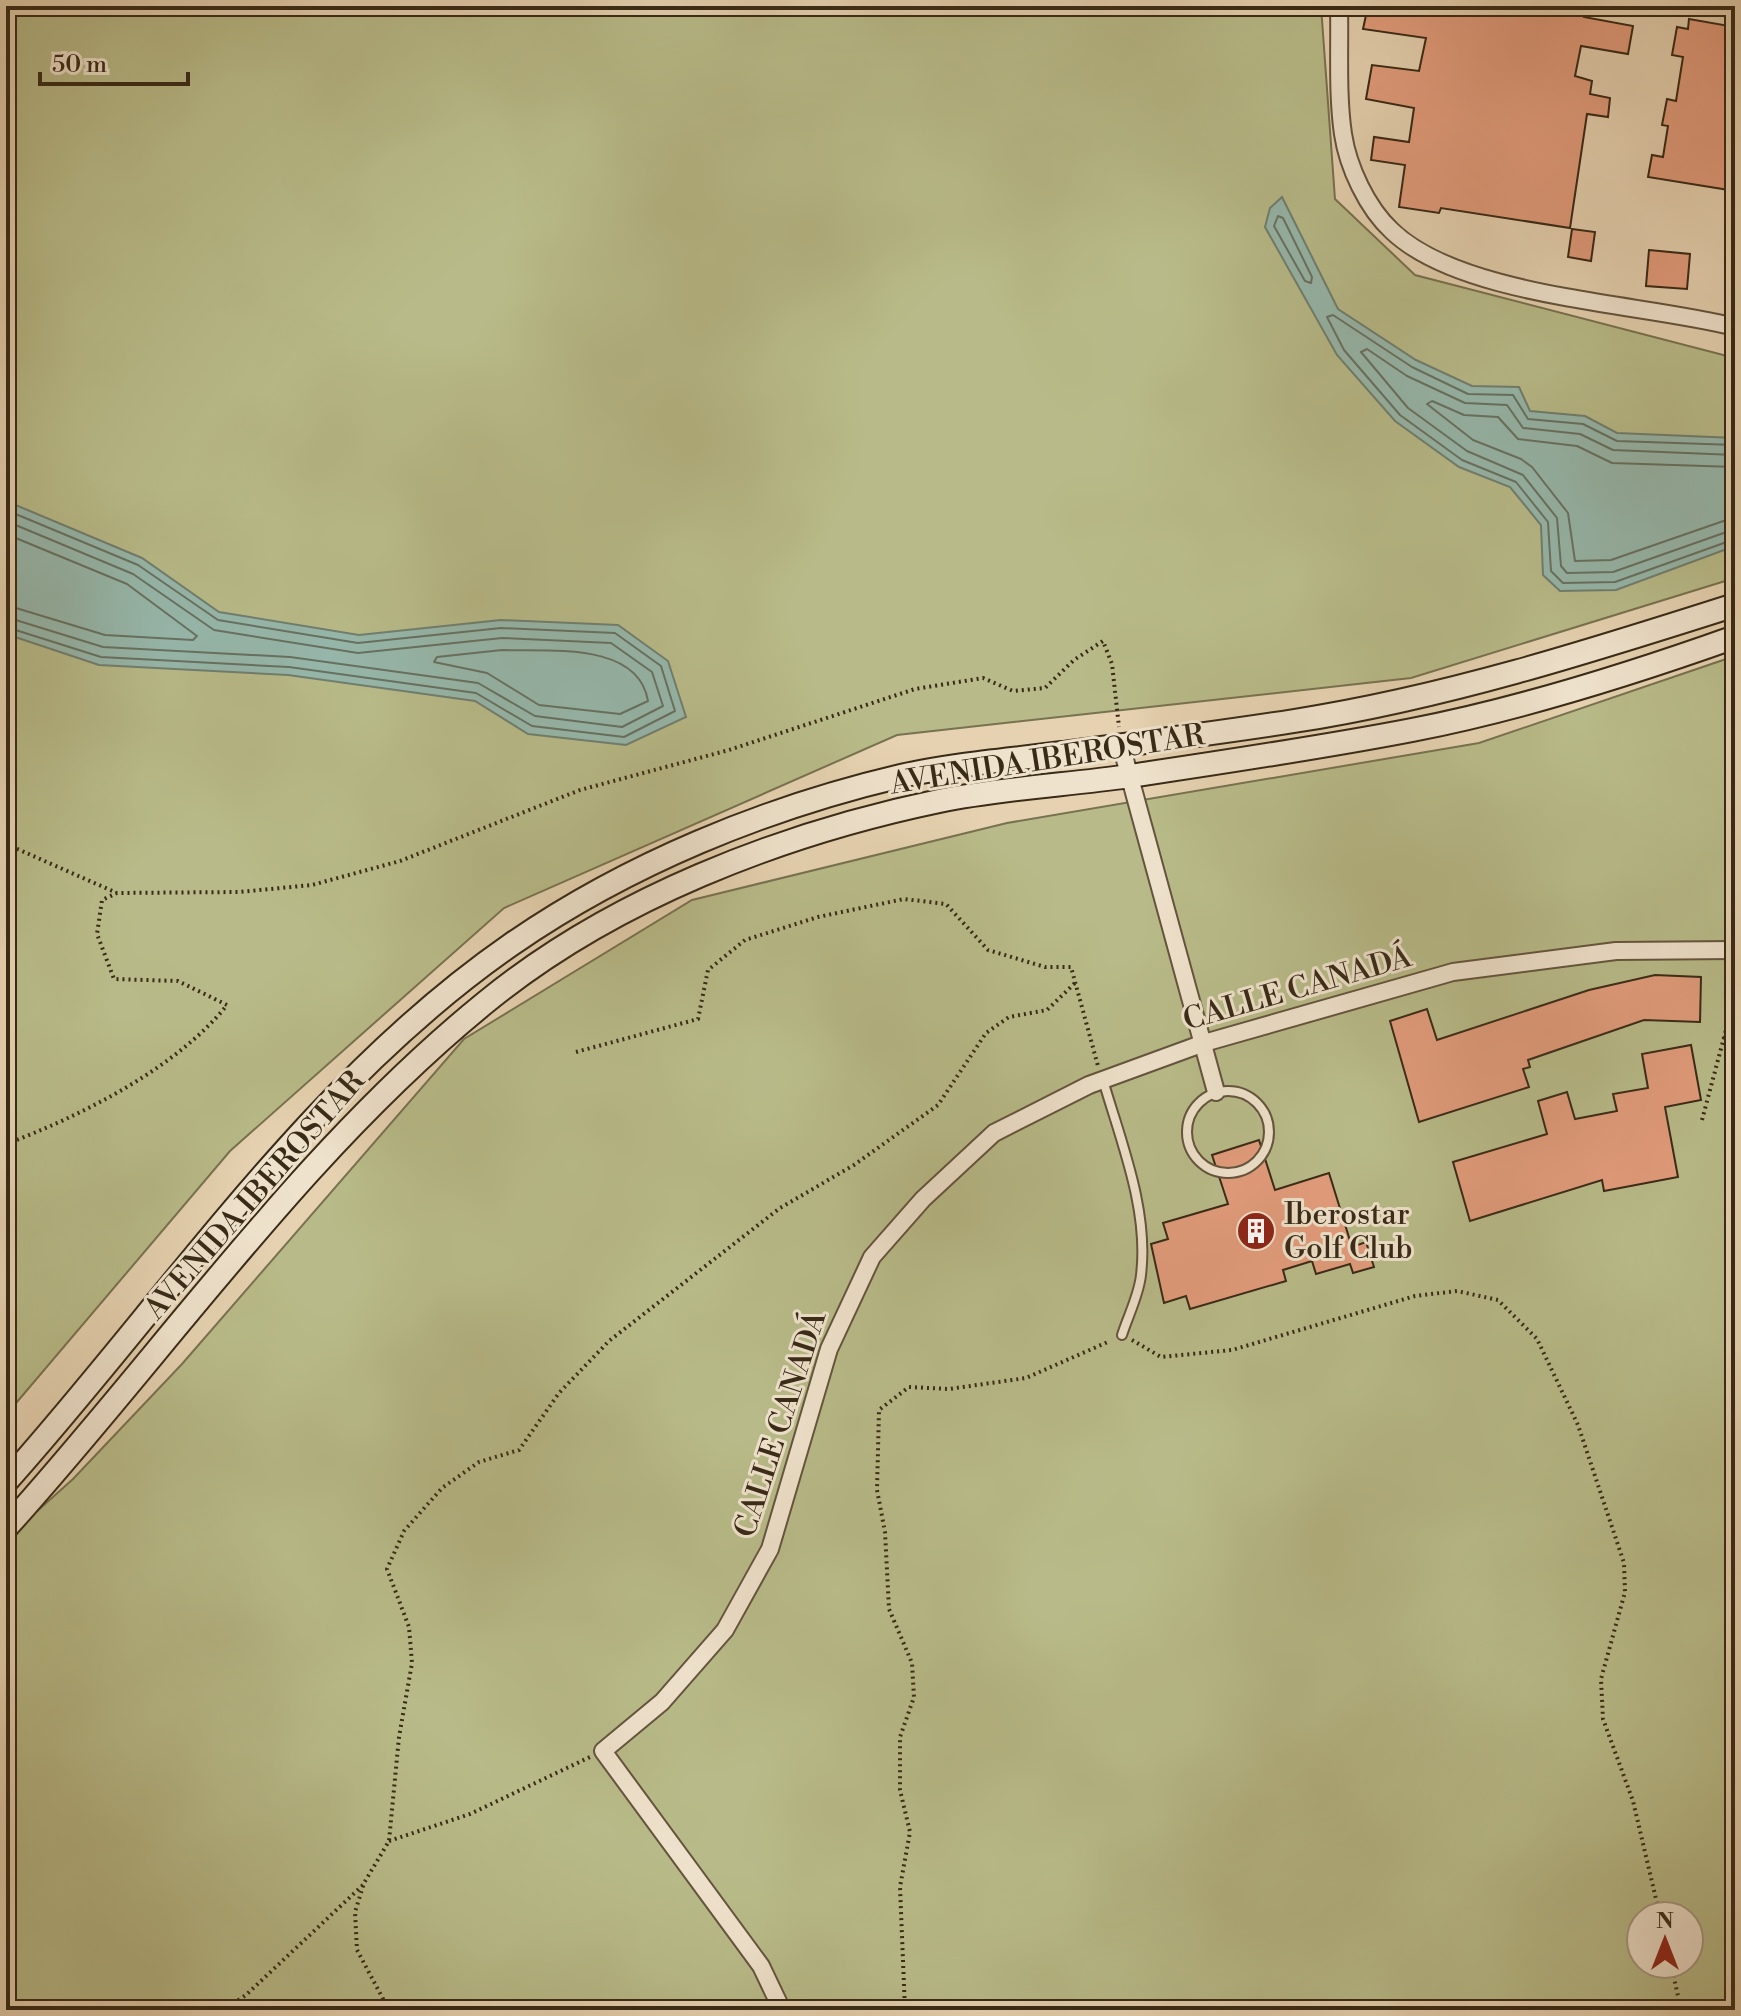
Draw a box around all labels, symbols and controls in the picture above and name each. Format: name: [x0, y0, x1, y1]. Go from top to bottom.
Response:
scale bar: [40, 36, 188, 86]
text: 50 m: [52, 50, 107, 80]
street label: AVENIDA IBEROSTAR: [886, 716, 1208, 804]
street label: CALLE CANADÁ: [1178, 936, 1417, 1040]
street label: AVENIDA IBEROSTAR: [136, 1062, 374, 1329]
place label: Iberostar Golf Club: [1284, 1196, 1413, 1268]
building icon: Iberostar Golf Club: [1235, 1210, 1277, 1252]
street label: CALLE CANADÁ: [725, 1304, 836, 1542]
north arrow: [1625, 1900, 1705, 1980]
text: N: [1656, 1908, 1674, 1935]

